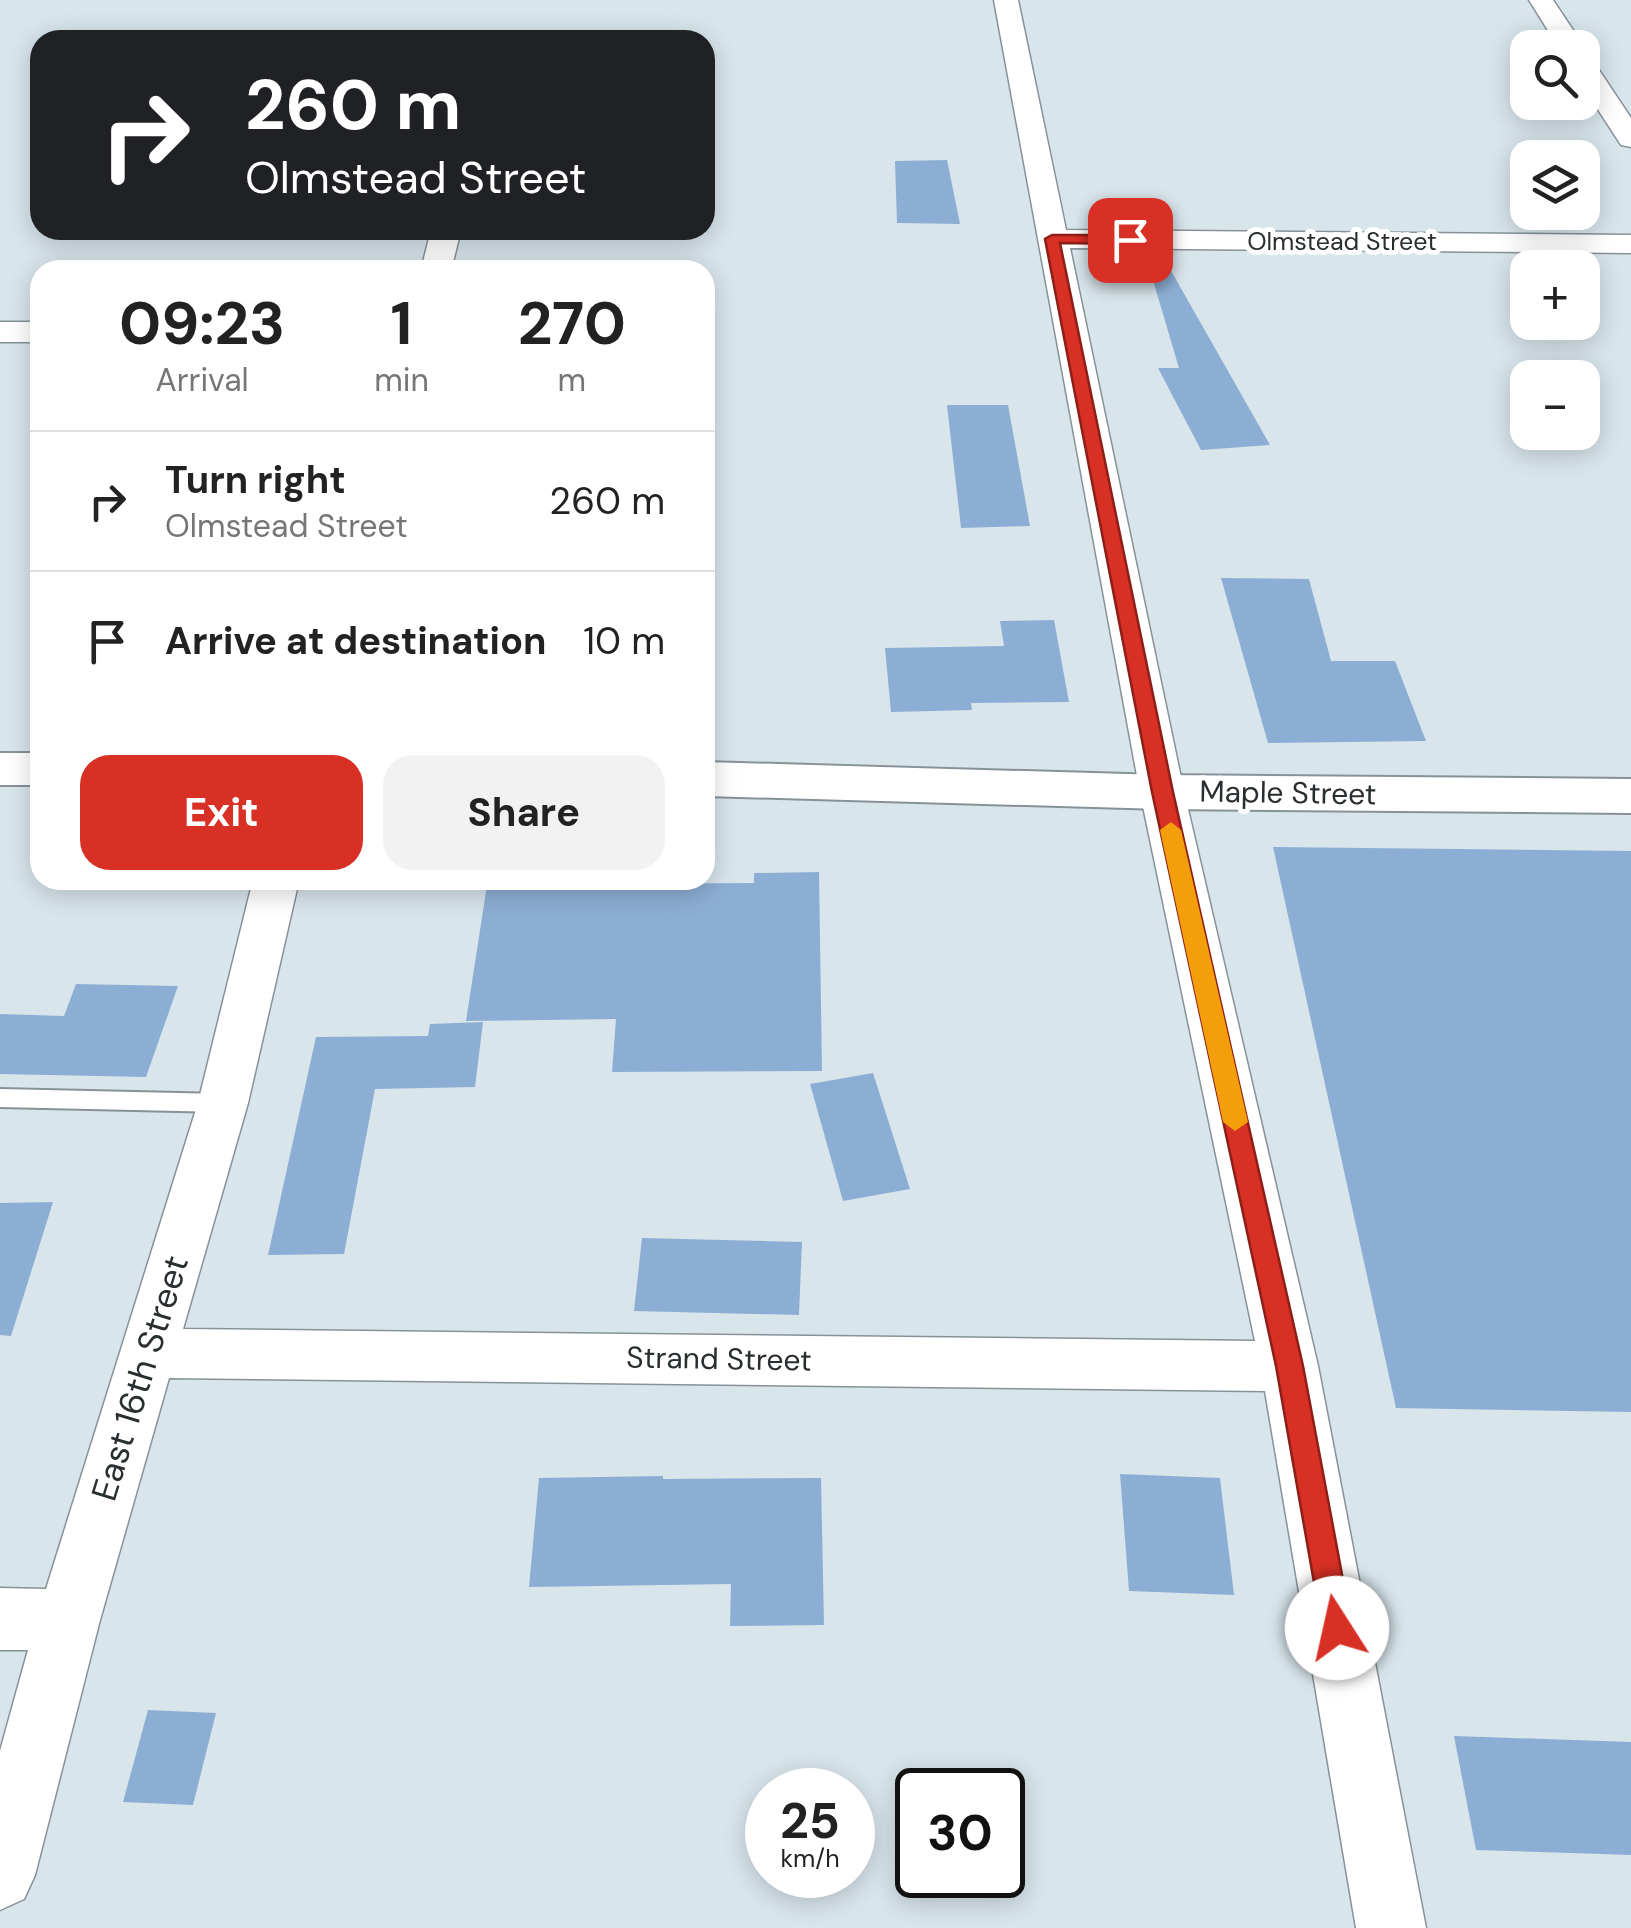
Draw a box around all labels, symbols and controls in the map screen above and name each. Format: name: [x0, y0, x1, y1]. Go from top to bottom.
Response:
map controls: [1510, 30, 1600, 450]
button: search: [1510, 30, 1600, 120]
text: 260 m: [245, 60, 461, 151]
icon: right: [80, 70, 210, 200]
button: layers: [1510, 140, 1600, 230]
text: Olmstead Street: [245, 148, 586, 207]
pin: [1088, 198, 1173, 283]
icon: arrive: [1103, 213, 1158, 268]
street label: Olmstead Street: [1247, 225, 1437, 258]
button: +: [1510, 250, 1600, 340]
text: 09:23: [119, 284, 285, 363]
text: 1: [391, 284, 412, 363]
text: 270: [518, 284, 626, 363]
text: Arrival: [156, 359, 249, 401]
text: min: [374, 359, 429, 401]
text: m: [558, 359, 586, 401]
button: −: [1510, 360, 1600, 450]
text: Turn right: [165, 455, 346, 505]
icon: right: [80, 474, 135, 529]
text: 260 m: [549, 476, 665, 526]
text: Olmstead Street: [165, 505, 408, 547]
icon: arrive: [80, 614, 135, 669]
text: Arrive at destination: [165, 616, 547, 666]
text: 10 m: [583, 616, 665, 666]
button: Exit: [80, 755, 363, 870]
button: Share: [383, 755, 665, 870]
street label: Maple Street: [1199, 771, 1377, 814]
street label: East 16th Street: [81, 1250, 199, 1506]
street label: Strand Street: [626, 1337, 812, 1380]
position arrow: [1285, 1576, 1389, 1680]
speed limit sign: 30: [895, 1768, 1025, 1898]
text: 25: [780, 1788, 840, 1854]
text: km/h: [780, 1842, 840, 1875]

